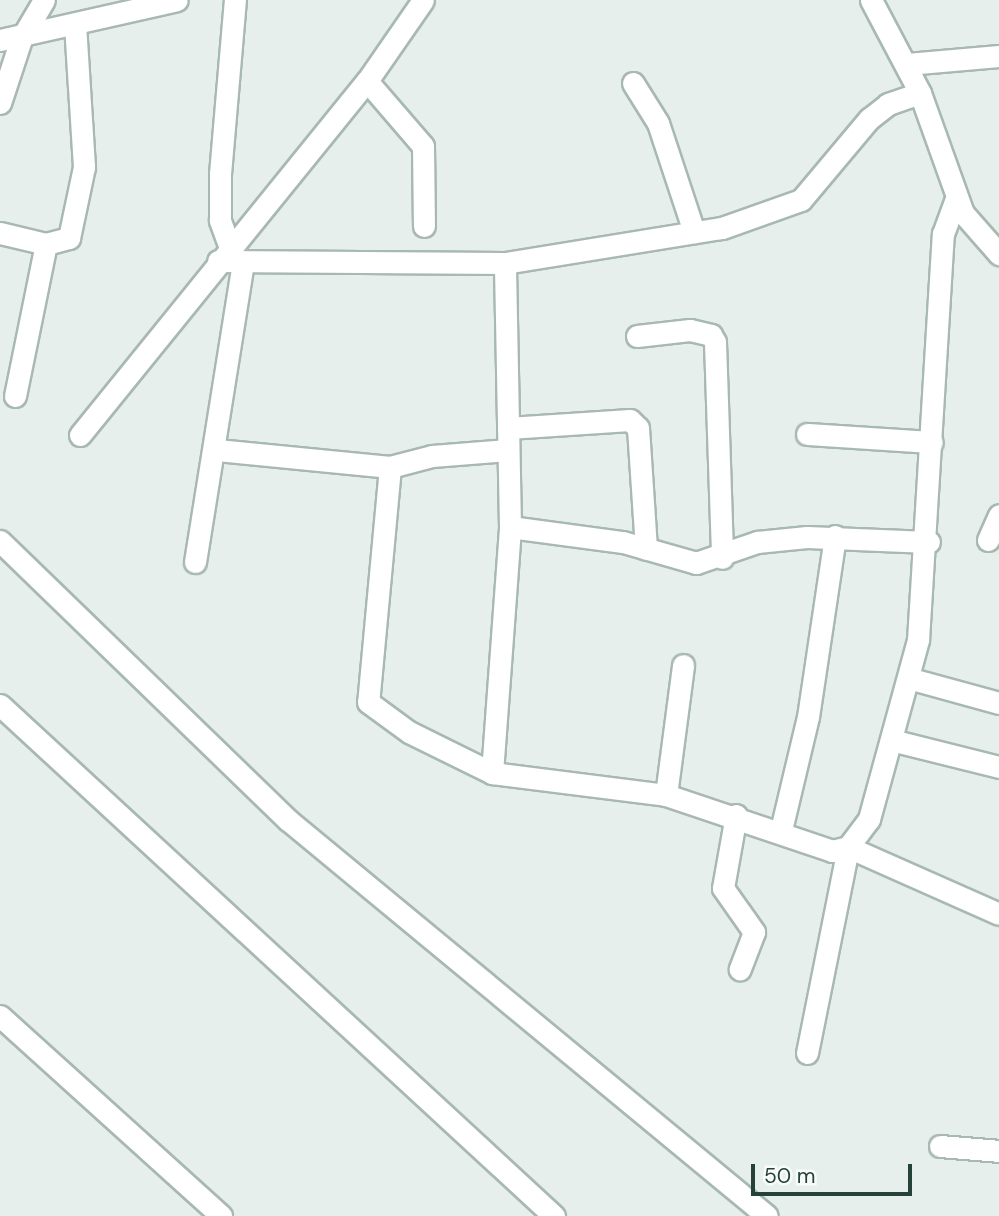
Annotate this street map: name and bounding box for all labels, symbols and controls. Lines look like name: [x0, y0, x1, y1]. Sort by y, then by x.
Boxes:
scale bar: [754, 1150, 915, 1194]
text: 50 m: [764, 1162, 815, 1190]

